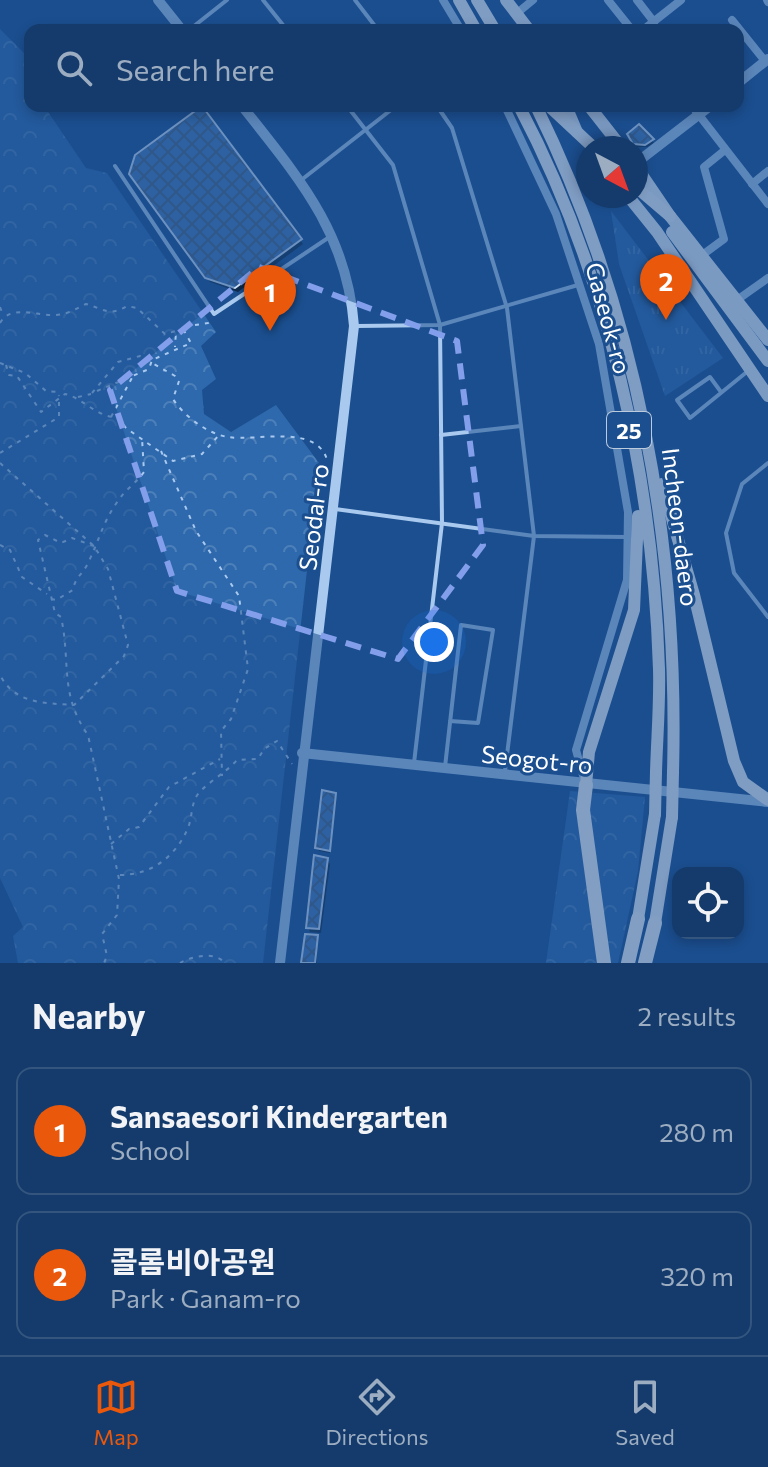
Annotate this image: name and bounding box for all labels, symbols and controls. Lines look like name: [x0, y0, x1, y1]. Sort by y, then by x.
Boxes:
search box: [24, 24, 744, 112]
icon: search: [52, 46, 96, 90]
text: Search here: [116, 50, 275, 87]
north arrow: [576, 136, 648, 208]
pin: 2: [640, 254, 692, 320]
street label: Gaseok-ro: [580, 259, 638, 377]
pin: 1: [244, 265, 296, 331]
road number: 25: [607, 412, 651, 448]
street label: Incheon-daero: [657, 446, 705, 608]
street label: Seodal-ro: [292, 462, 334, 572]
your location: [414, 622, 454, 662]
street label: Seogot-ro: [480, 739, 594, 779]
map controls: [672, 867, 744, 939]
button: locate: [672, 867, 744, 939]
text: Nearby: [32, 994, 146, 1036]
text: 2 results: [638, 1000, 736, 1031]
text: Sansaesori Kindergarten: [110, 1097, 448, 1134]
text: 1: [54, 1116, 66, 1147]
text: 280 m: [659, 1116, 734, 1147]
text: School: [110, 1134, 191, 1165]
text: 콜롬비아공원: [110, 1242, 276, 1279]
text: 2: [53, 1260, 67, 1291]
text: 320 m: [660, 1260, 734, 1291]
text: Park · Ganam-ro: [110, 1282, 301, 1313]
tab: Map: [93, 1375, 139, 1450]
tab: Directions: [325, 1375, 429, 1450]
tab: Saved: [615, 1375, 675, 1450]

